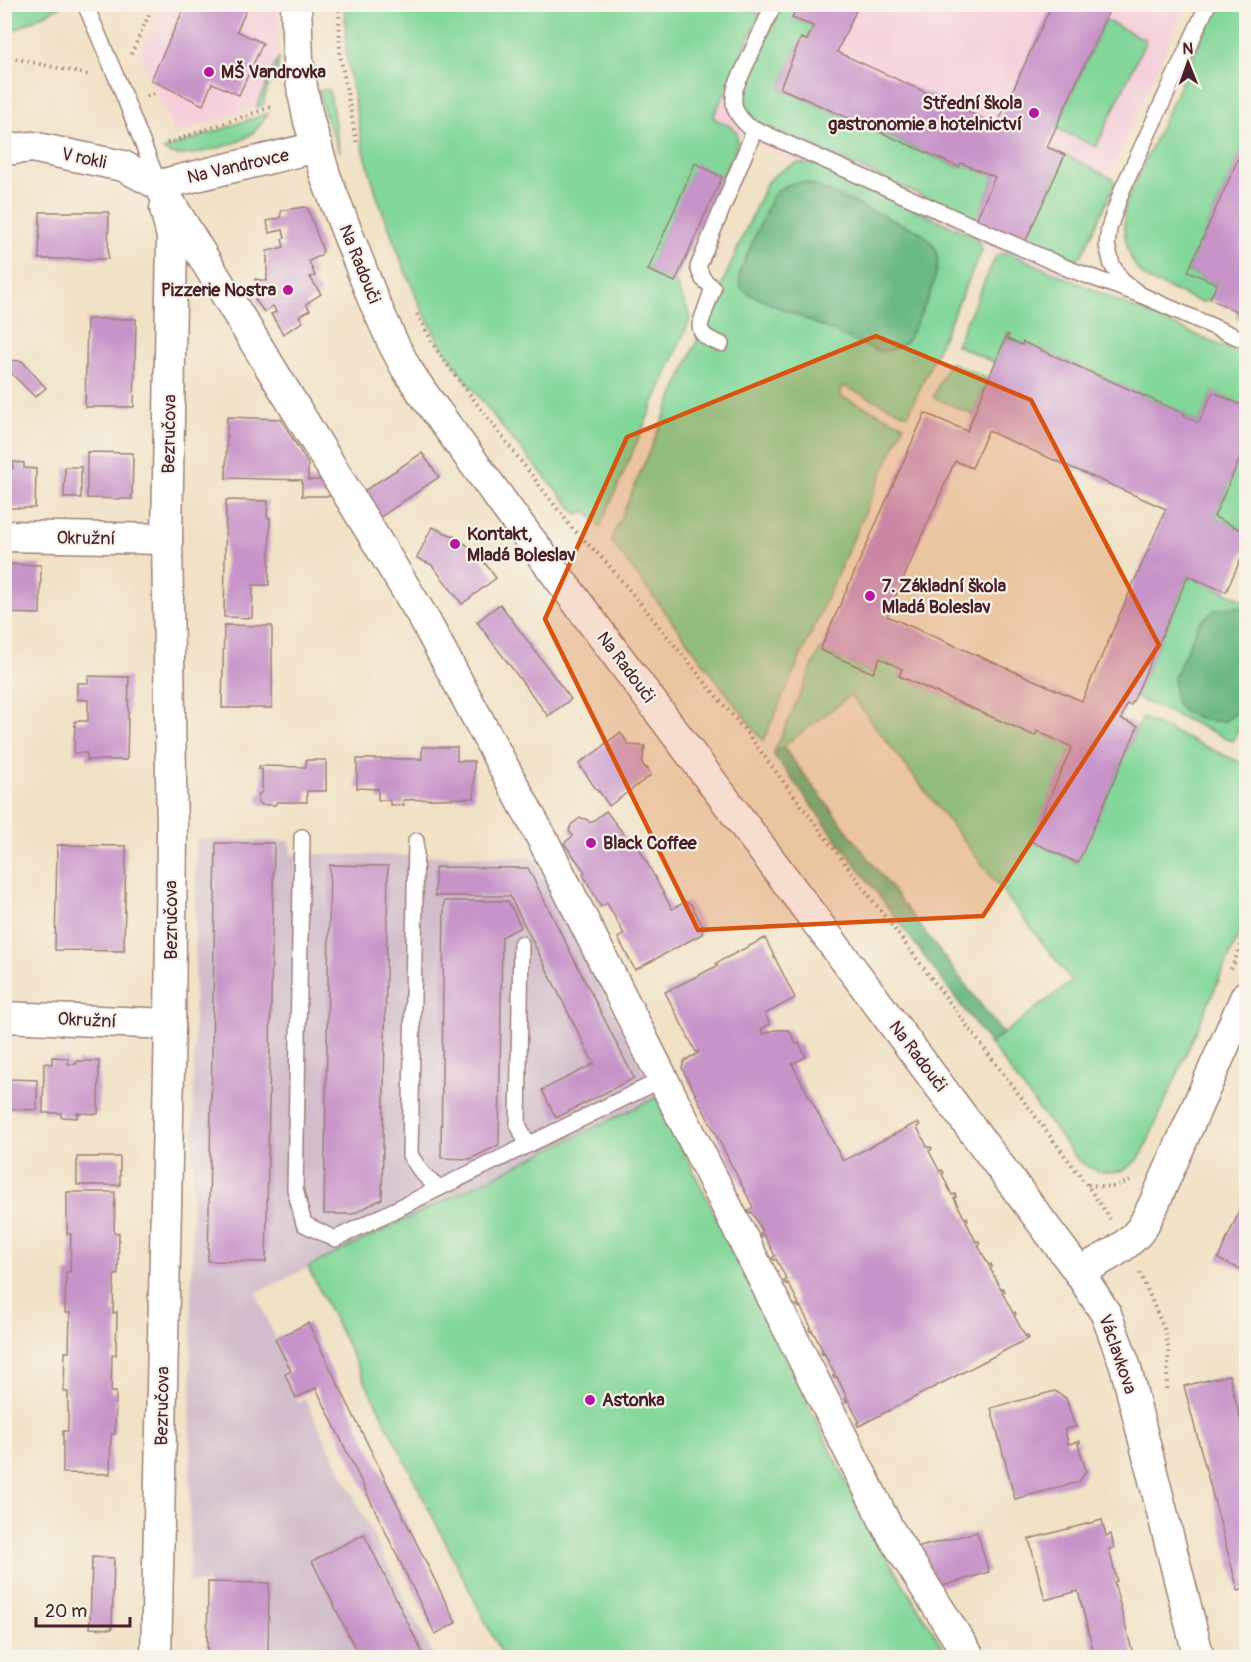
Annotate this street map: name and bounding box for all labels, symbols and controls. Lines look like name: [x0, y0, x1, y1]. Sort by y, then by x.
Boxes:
north arrow: [1158, 33, 1218, 93]
text: N: [1182, 39, 1194, 59]
place label: MŠ Vandrovka: [221, 60, 326, 84]
marker: MŠ Vandrovka: [202, 65, 216, 79]
place label: Střední škola gastronomie a hotelnictví: [828, 92, 1023, 136]
marker: Střední škola gastronomie a hotelnictví: [1027, 106, 1041, 120]
street label: V rokli: [59, 143, 109, 174]
street label: Na Vandrovce: [185, 144, 291, 189]
street label: Na Radouči: [333, 221, 386, 307]
place label: Pizzerie Nostra: [161, 279, 277, 302]
marker: Pizzerie Nostra: [281, 283, 295, 297]
street label: Bezručova: [157, 394, 182, 474]
place label: Kontakt, Mladá Boleslav: [467, 523, 576, 567]
street label: Okružní: [56, 526, 116, 551]
marker: Kontakt, Mladá Boleslav: [448, 537, 462, 551]
place label: 7. Základní škola Mladá Boleslav: [882, 575, 1007, 619]
marker: 7. Základní škola Mladá Boleslav: [863, 589, 877, 603]
street label: Na Radouči: [591, 627, 660, 707]
place label: Black Coffee: [603, 832, 698, 855]
marker: Black Coffee: [584, 836, 598, 850]
street label: Bezručova: [160, 880, 183, 960]
street label: Okružní: [57, 1007, 117, 1034]
street label: Na Radouči: [883, 1016, 952, 1096]
street label: Václavkova: [1093, 1311, 1142, 1397]
street label: Bezručova: [150, 1366, 175, 1446]
place label: Astonka: [602, 1389, 665, 1412]
marker: Astonka: [583, 1393, 597, 1407]
scale bar: [36, 1590, 130, 1628]
text: 20 m: [45, 1600, 87, 1623]

